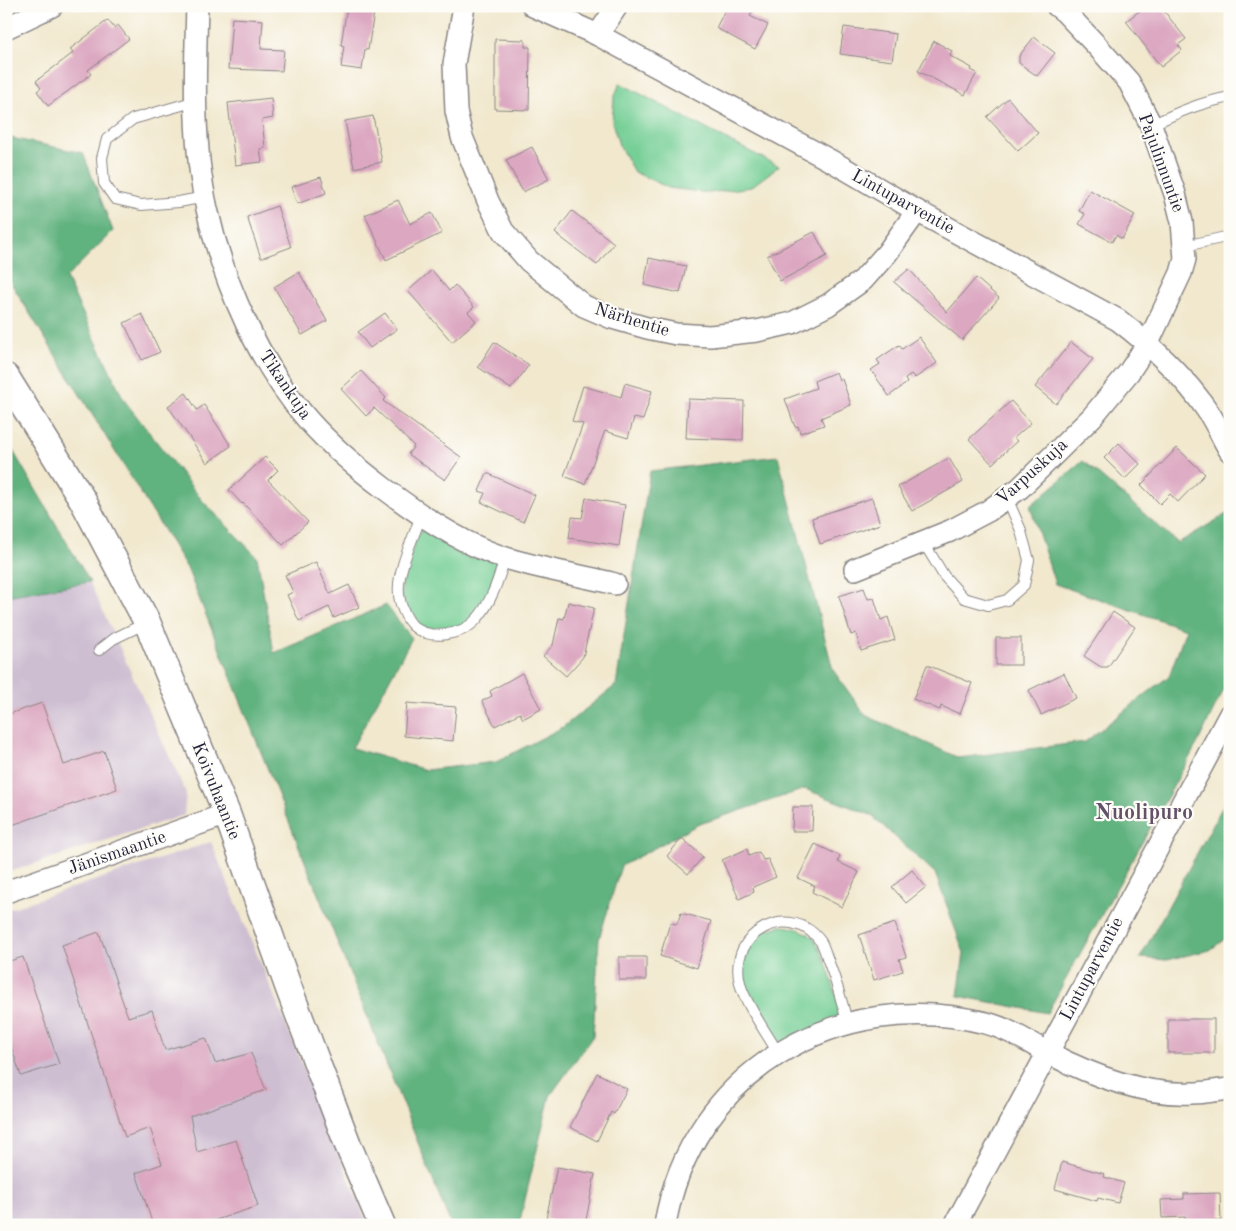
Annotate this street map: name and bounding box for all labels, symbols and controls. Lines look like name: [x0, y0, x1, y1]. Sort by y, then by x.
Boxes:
street label: Pajulinnuntie: [1135, 111, 1187, 215]
street label: Lintuparventie: [849, 166, 957, 238]
street label: Närhentie: [592, 300, 672, 340]
street label: Tikankuja: [255, 347, 315, 423]
street label: Varpuskuja: [993, 435, 1071, 509]
street label: Koivuhaantie: [188, 740, 244, 842]
district label: Nuolipuro: [1095, 802, 1193, 824]
street label: Jänismaantie: [66, 828, 168, 878]
street label: Lintuparventie: [1057, 914, 1127, 1024]

